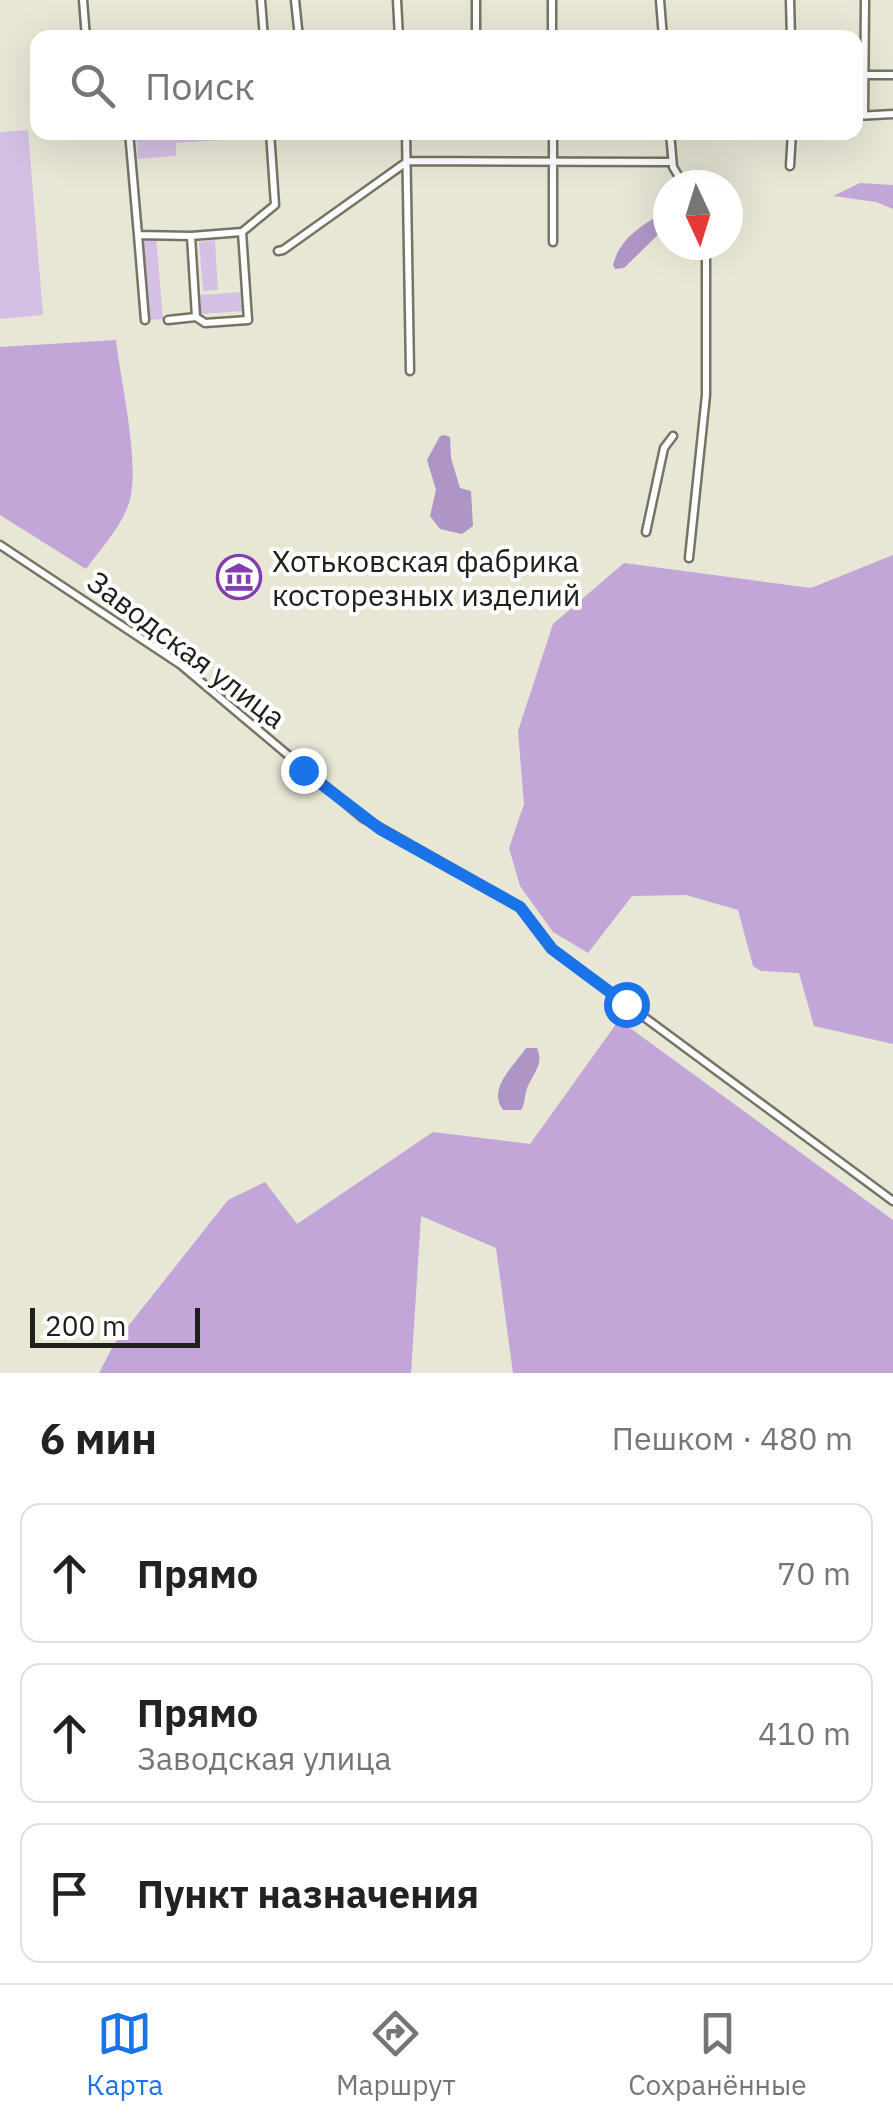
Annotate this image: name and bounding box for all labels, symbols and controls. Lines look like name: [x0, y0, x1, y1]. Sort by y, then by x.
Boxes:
search box: [30, 30, 863, 140]
icon: search: [65, 58, 120, 113]
text: Поиск: [145, 61, 255, 110]
north arrow: [653, 170, 743, 260]
place label: Хотьковская фабрика косторезных изделий: [272, 541, 580, 614]
museum icon: Хотьковская фабрика косторезных изделий: [216, 554, 262, 600]
street label: Заводская улица: [80, 562, 294, 736]
route end: [281, 748, 327, 794]
route start: [604, 982, 650, 1028]
scale bar: [30, 1303, 200, 1348]
text: 200 m: [45, 1307, 126, 1344]
text: 6 мин: [40, 1411, 157, 1466]
text: Пешком · 480 m: [612, 1417, 853, 1459]
icon: ahead: [42, 1546, 97, 1601]
text: Прямо: [137, 1549, 258, 1598]
text: 70 m: [777, 1552, 851, 1594]
text: Прямо: [137, 1688, 258, 1737]
icon: ahead: [42, 1706, 97, 1761]
text: 410 m: [758, 1712, 851, 1754]
text: Заводская улица: [137, 1737, 392, 1779]
icon: arrive: [42, 1866, 97, 1921]
text: Пункт назначения: [137, 1869, 479, 1918]
tab: Карта: [86, 2006, 163, 2103]
tab: Маршрут: [336, 2006, 456, 2103]
tab: Сохранённые: [628, 2006, 807, 2103]

